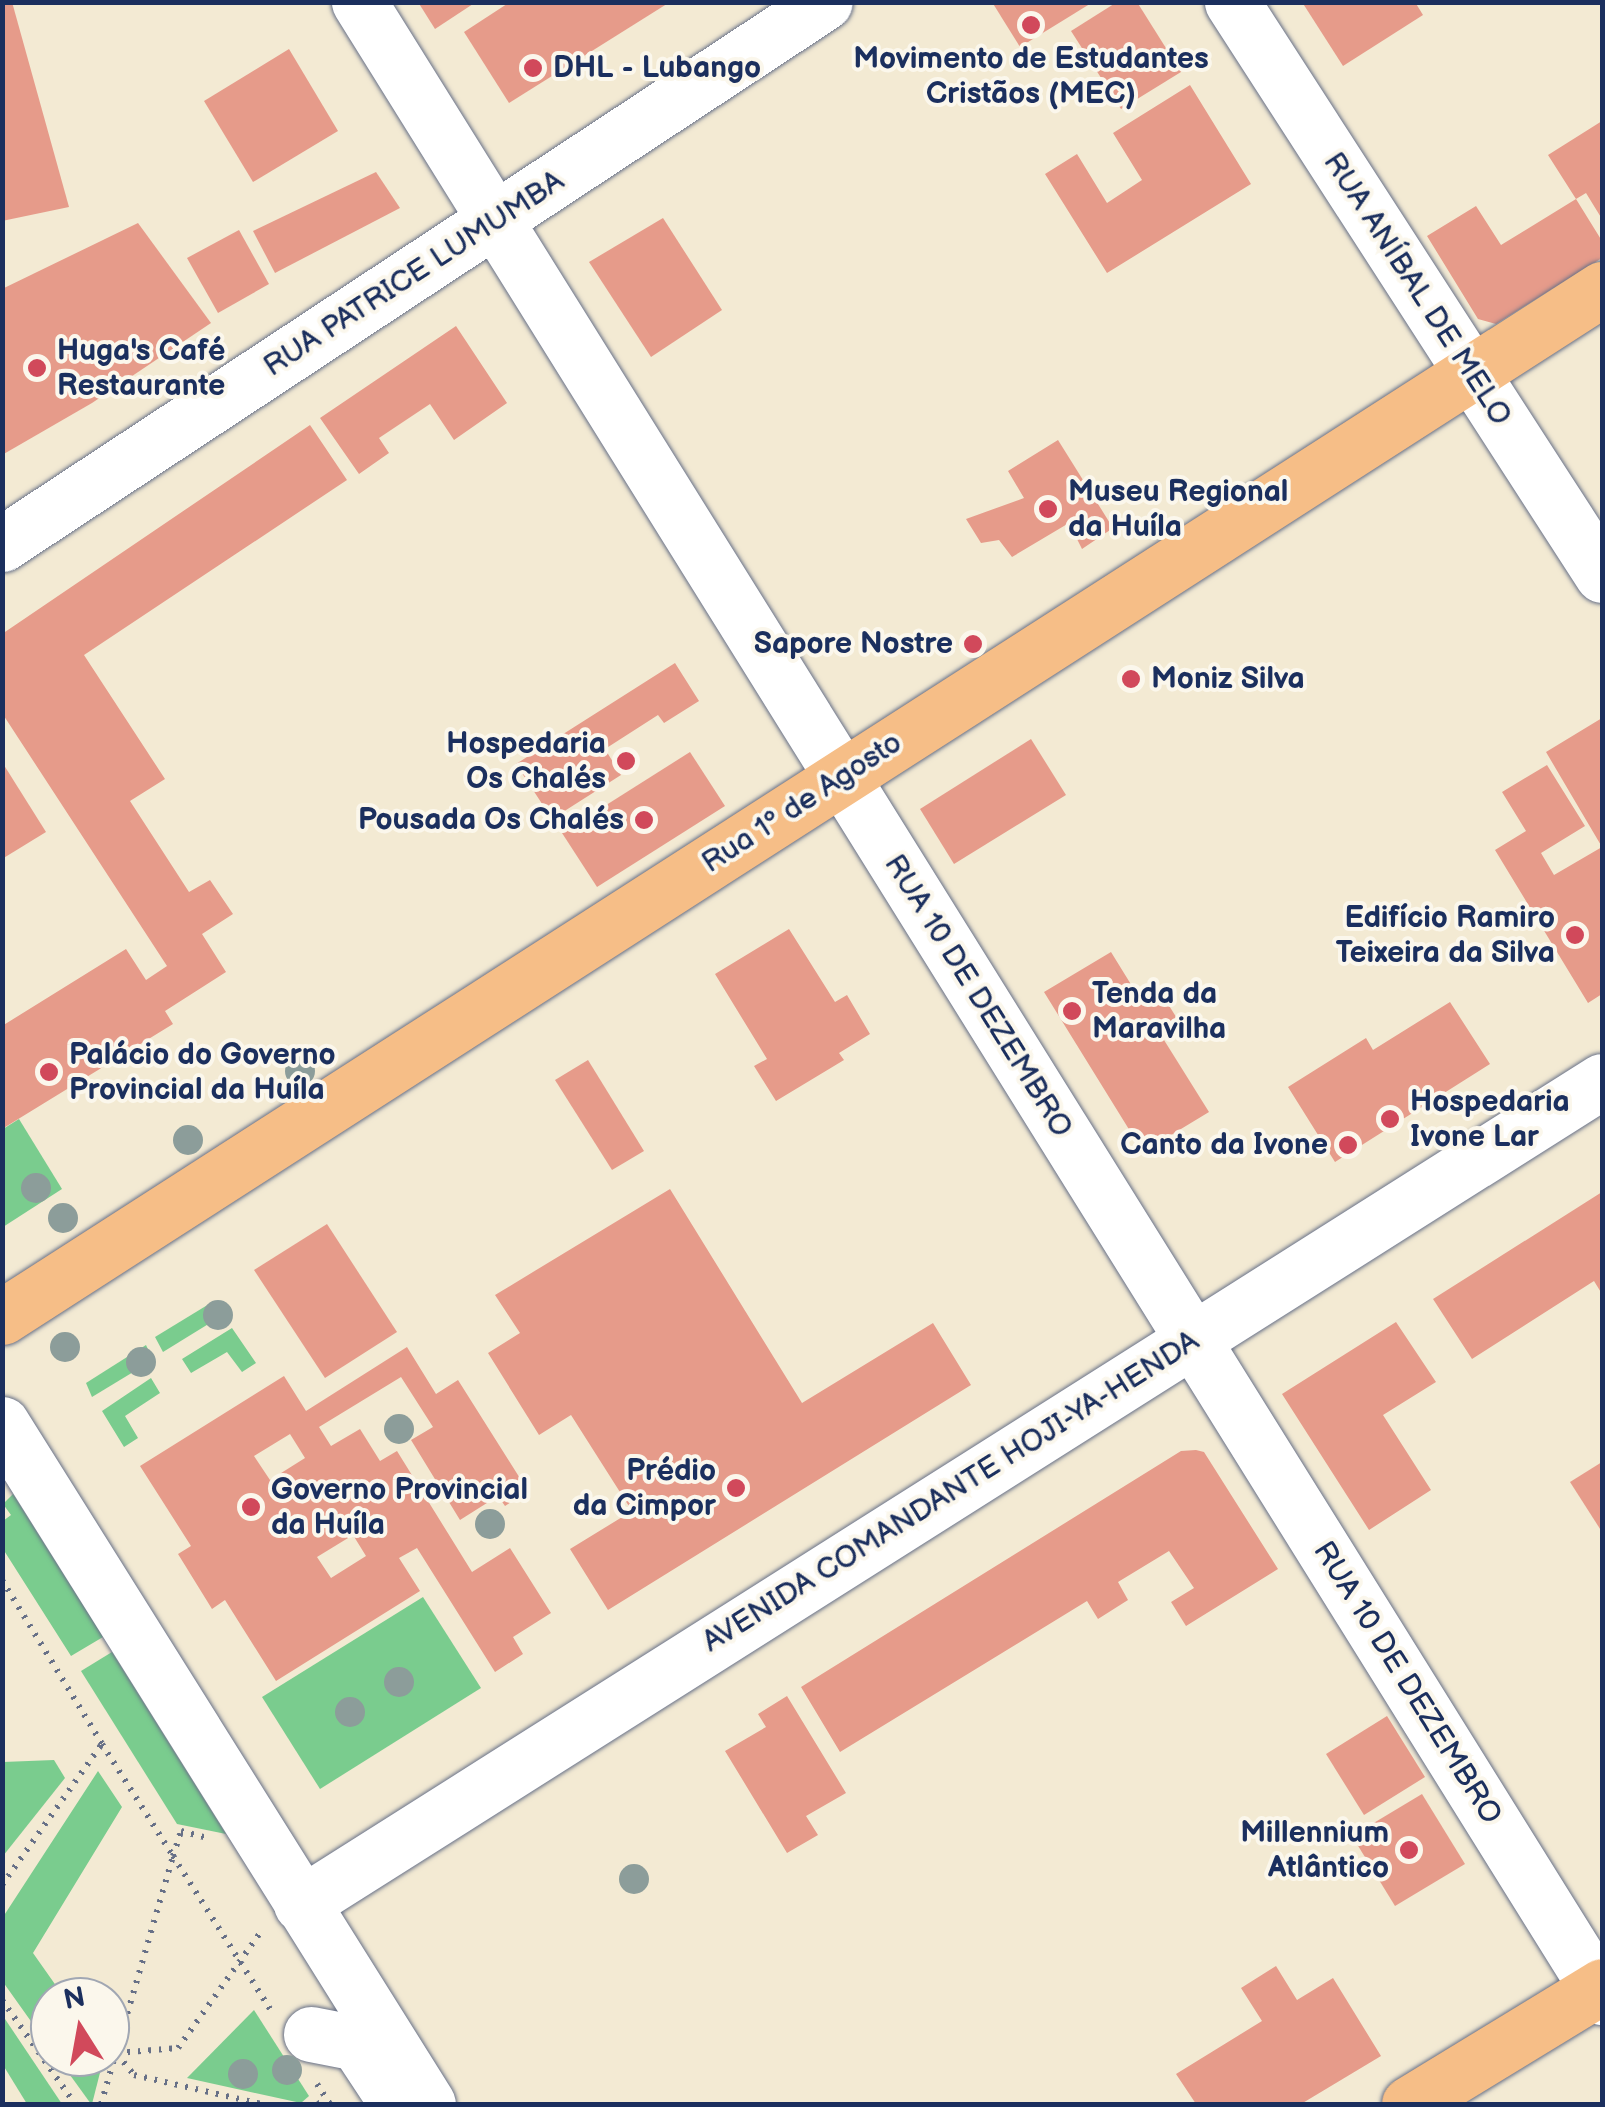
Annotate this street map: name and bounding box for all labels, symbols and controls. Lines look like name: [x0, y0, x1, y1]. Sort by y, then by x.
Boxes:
marker: Movimento de Estudantes Cristãos (MEC): [1020, 14, 1042, 36]
place label: Movimento de Estudantes Cristãos (MEC): [853, 41, 1209, 112]
place label: DHL - Lubango: [553, 50, 761, 86]
marker: DHL - Lubango: [522, 57, 544, 79]
street label: RUA ANÍBAL DE MELO: [1315, 146, 1519, 432]
street label: RUA PATRICE LUMUMBA: [257, 163, 571, 385]
place label: Huga's Café Restaurante: [57, 333, 225, 404]
marker: Huga's Café Restaurante: [26, 357, 48, 379]
place label: Museu Regional da Huíla: [1068, 474, 1288, 544]
marker: Museu Regional da Huíla: [1037, 498, 1059, 520]
place label: Sapore Nostre: [754, 626, 953, 662]
marker: Sapore Nostre: [962, 633, 984, 655]
place label: Moniz Silva: [1151, 661, 1305, 697]
marker: Moniz Silva: [1120, 668, 1142, 690]
street label: Rua 1º de Agosto: [695, 725, 909, 881]
place label: Hospedaria Os Chalés: [446, 726, 606, 796]
marker: Hospedaria Os Chalés: [615, 750, 637, 772]
place label: Pousada Os Chalés: [358, 802, 624, 838]
marker: Pousada Os Chalés: [633, 809, 655, 831]
street label: RUA 10 DE DEZEMBRO: [876, 848, 1080, 1144]
place label: Edifício Ramiro Teixeira da Silva: [1336, 900, 1555, 970]
marker: Edifício Ramiro Teixeira da Silva: [1564, 924, 1586, 946]
place label: Tenda da Maravilha: [1092, 976, 1226, 1046]
marker: Tenda da Maravilha: [1061, 1000, 1083, 1022]
place label: Palácio do Governo Provincial da Huíla: [69, 1037, 335, 1108]
marker: Palácio do Governo Provincial da Huíla: [38, 1061, 60, 1083]
place label: Hospedaria Ivone Lar: [1410, 1084, 1570, 1154]
marker: Hospedaria Ivone Lar: [1379, 1108, 1401, 1130]
place label: Canto da Ivone: [1120, 1127, 1328, 1163]
marker: Canto da Ivone: [1337, 1134, 1359, 1156]
street label: AVENIDA COMANDANTE HOJI-YA-HENDA: [696, 1323, 1206, 1661]
place label: Prédio da Cimpor: [573, 1453, 716, 1524]
place label: Governo Provincial da Huíla: [271, 1472, 528, 1542]
marker: Prédio da Cimpor: [725, 1477, 747, 1499]
marker: Governo Provincial da Huíla: [240, 1496, 262, 1518]
street label: RUA 10 DE DEZEMBRO: [1305, 1535, 1509, 1831]
place label: Millennium Atlântico: [1240, 1815, 1389, 1886]
marker: Millennium Atlântico: [1398, 1839, 1420, 1861]
north arrow: [30, 1977, 130, 2077]
text: N: [61, 1981, 88, 2017]

